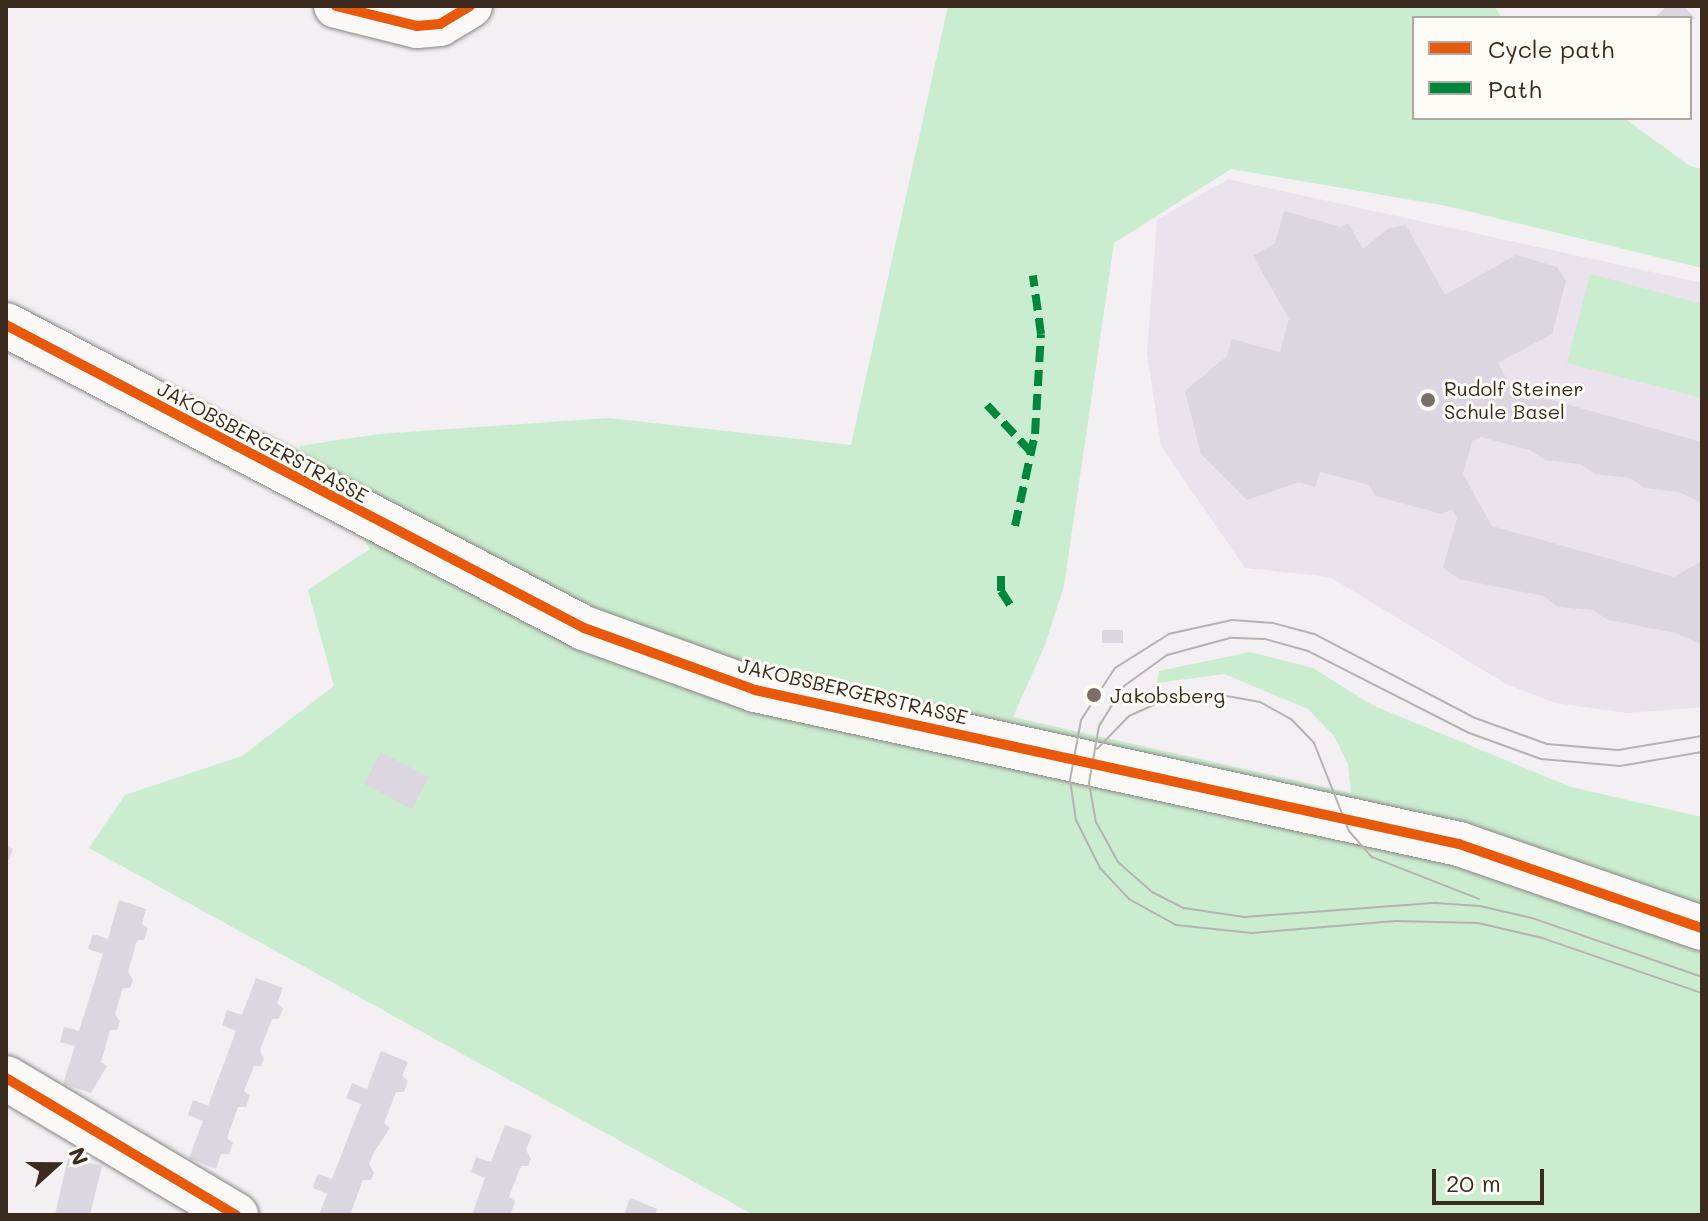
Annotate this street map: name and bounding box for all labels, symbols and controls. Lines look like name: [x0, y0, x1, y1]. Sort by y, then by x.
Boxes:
legend: [1412, 16, 1692, 120]
text: Cycle path: [1488, 33, 1614, 64]
text: Path: [1488, 73, 1542, 104]
street label: JAKOBSBERGERSTRASSE: [153, 376, 373, 508]
place label: Rudolf Steiner Schule Basel: [1444, 376, 1584, 423]
marker: Rudolf Steiner Schule Basel: [1419, 391, 1437, 409]
street label: JAKOBSBERGERSTRASSE: [736, 653, 970, 729]
place label: Jakobsberg: [1110, 683, 1225, 707]
marker: Jakobsberg: [1085, 686, 1103, 704]
north arrow: [16, 1125, 96, 1205]
text: N: [62, 1143, 95, 1169]
scale bar: [1436, 1153, 1548, 1203]
text: 20 m: [1446, 1167, 1501, 1198]

